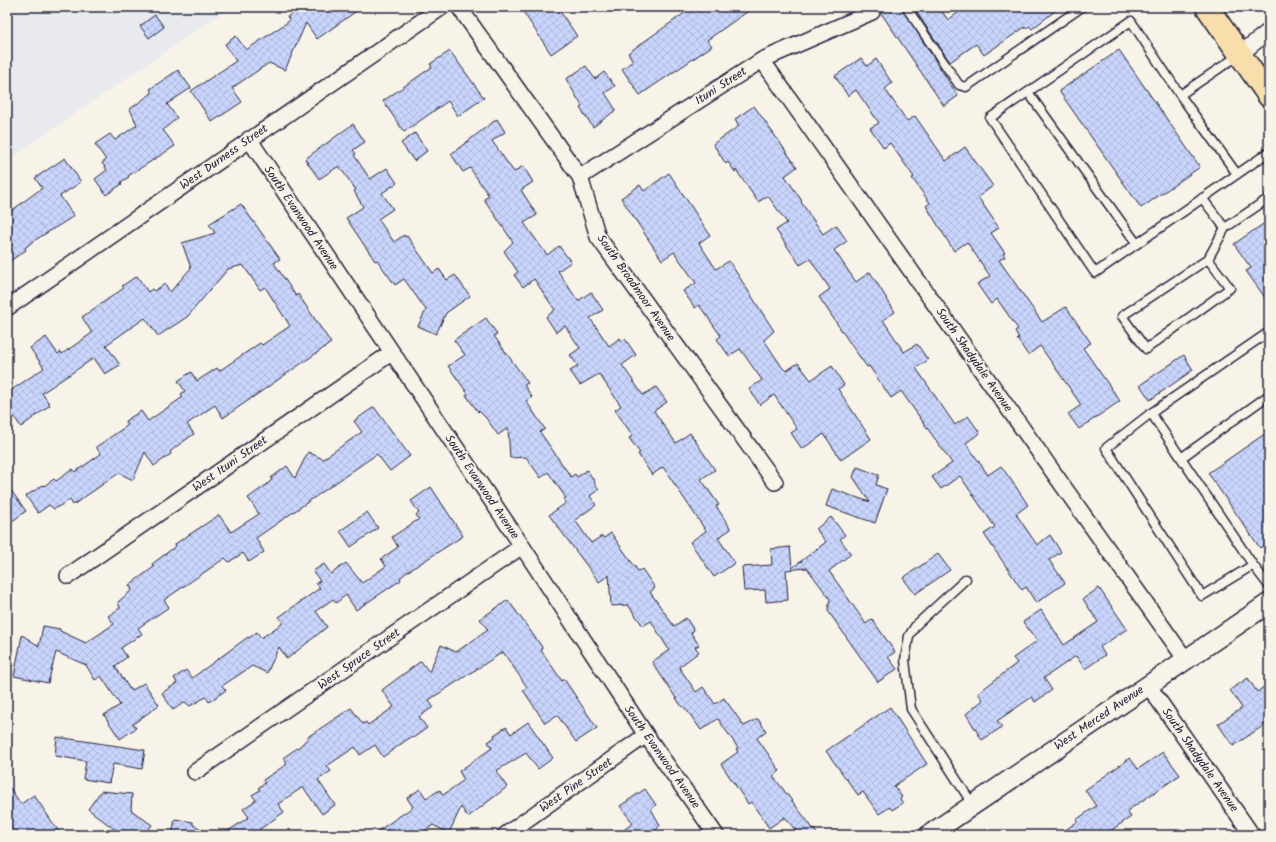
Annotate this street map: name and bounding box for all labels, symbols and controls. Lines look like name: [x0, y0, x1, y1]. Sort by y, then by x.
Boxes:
street label: Ituni Street: [691, 62, 751, 110]
street label: West Durness Street: [176, 119, 272, 195]
street label: South Evanwood Avenue: [259, 162, 344, 275]
street label: South Broadmoor Avenue: [592, 231, 680, 346]
street label: South Shadydale Avenue: [931, 304, 1018, 417]
street label: West Ituni Street: [189, 431, 272, 497]
street label: South Evanwood Avenue: [440, 431, 525, 544]
street label: West Spruce Street: [314, 623, 405, 695]
street label: West Merced Avenue: [1050, 680, 1148, 755]
street label: South Evanwood Avenue: [619, 701, 705, 813]
street label: South Shadydale Avenue: [1157, 704, 1244, 817]
street label: West Pine Street: [535, 752, 617, 817]

